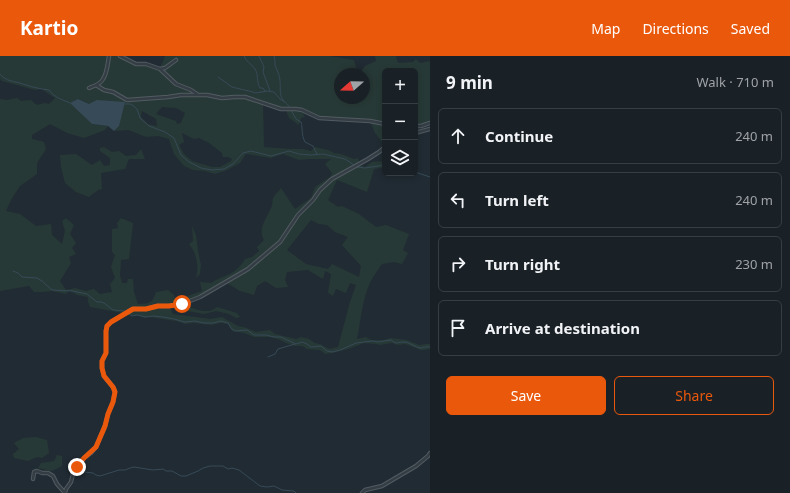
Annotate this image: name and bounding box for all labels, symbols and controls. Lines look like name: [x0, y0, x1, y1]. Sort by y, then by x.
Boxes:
text: Kartio: [20, 15, 78, 41]
text: Map: [591, 19, 620, 38]
text: Directions: [642, 19, 709, 38]
text: Saved: [731, 19, 770, 38]
north arrow: [334, 68, 370, 104]
map controls: [382, 68, 418, 176]
button: +: [382, 68, 418, 104]
text: 9 min: [446, 71, 493, 94]
text: Walk · 710 m: [696, 73, 774, 91]
button: −: [382, 104, 418, 140]
icon: ahead: [447, 125, 469, 147]
text: Continue: [485, 126, 553, 146]
text: 240 m: [735, 127, 773, 145]
button: layers: [382, 140, 418, 176]
icon: left: [447, 189, 469, 211]
text: Turn left: [485, 190, 549, 210]
text: 240 m: [735, 191, 773, 209]
icon: right: [447, 253, 469, 275]
text: Turn right: [485, 254, 560, 274]
text: 230 m: [735, 255, 773, 273]
route start: [173, 295, 191, 313]
icon: arrive: [447, 317, 469, 339]
text: Arrive at destination: [485, 318, 640, 338]
button: Save: [446, 376, 606, 415]
button: Share: [614, 376, 774, 415]
route end: [68, 458, 86, 476]

